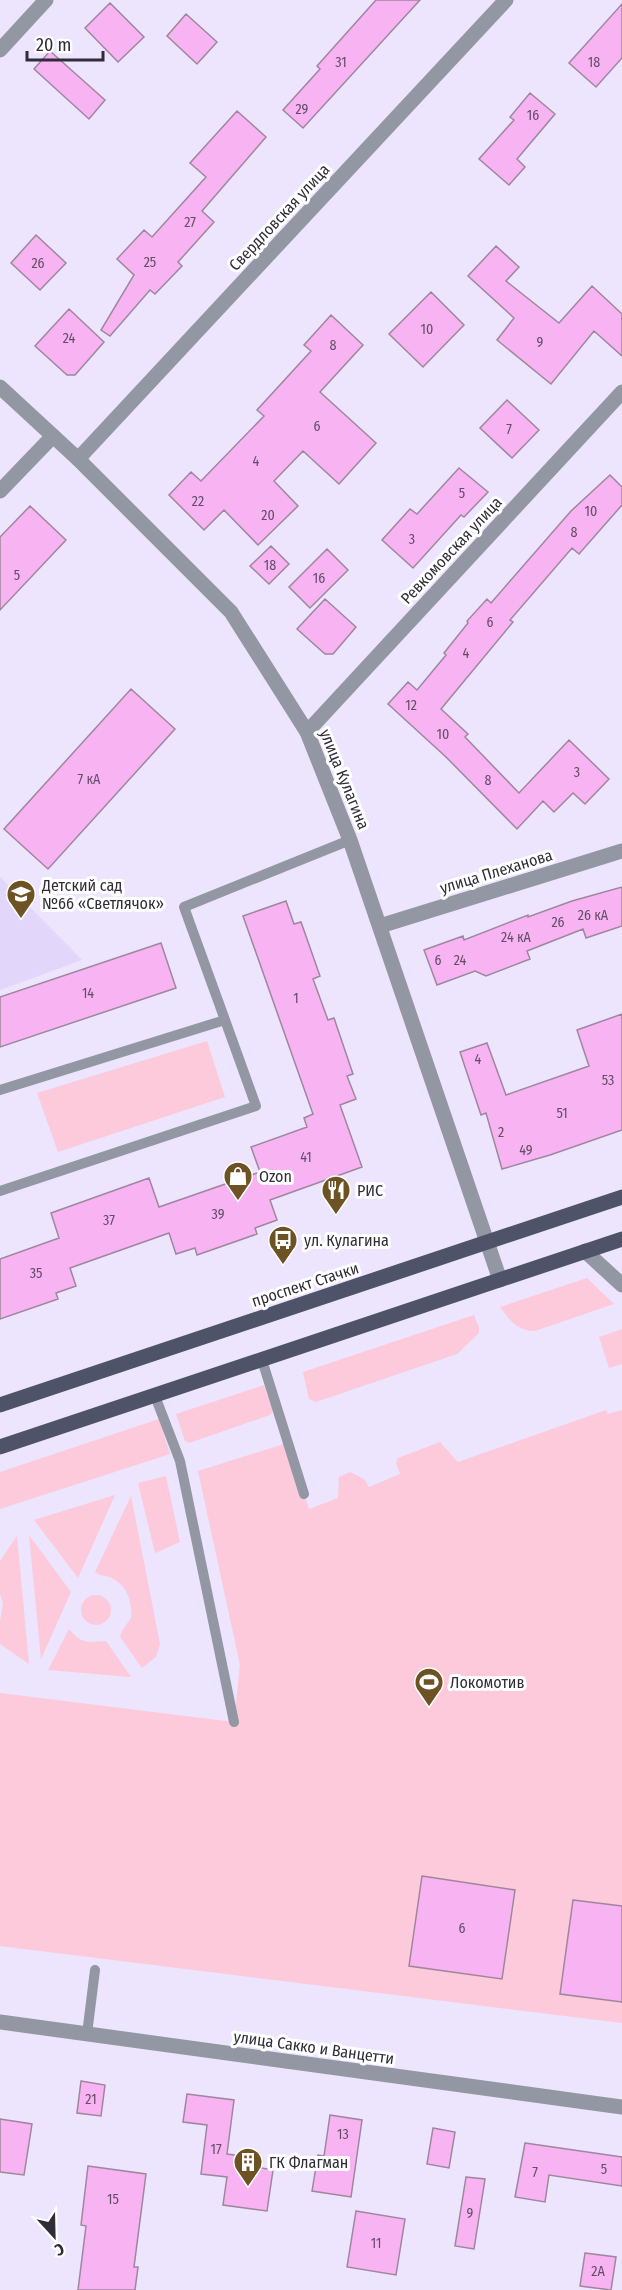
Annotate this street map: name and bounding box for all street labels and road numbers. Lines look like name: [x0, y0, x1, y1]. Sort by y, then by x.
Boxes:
street label: Свердловская улица: [225, 160, 334, 275]
street label: Ревкомовская улица: [397, 493, 506, 608]
street label: улица Кулагина: [316, 726, 373, 832]
street label: улица Плеханова: [438, 845, 555, 898]
street label: проспект Стачки: [249, 1258, 361, 1311]
street label: улица Сакко и Ванцетти: [233, 2027, 395, 2068]

